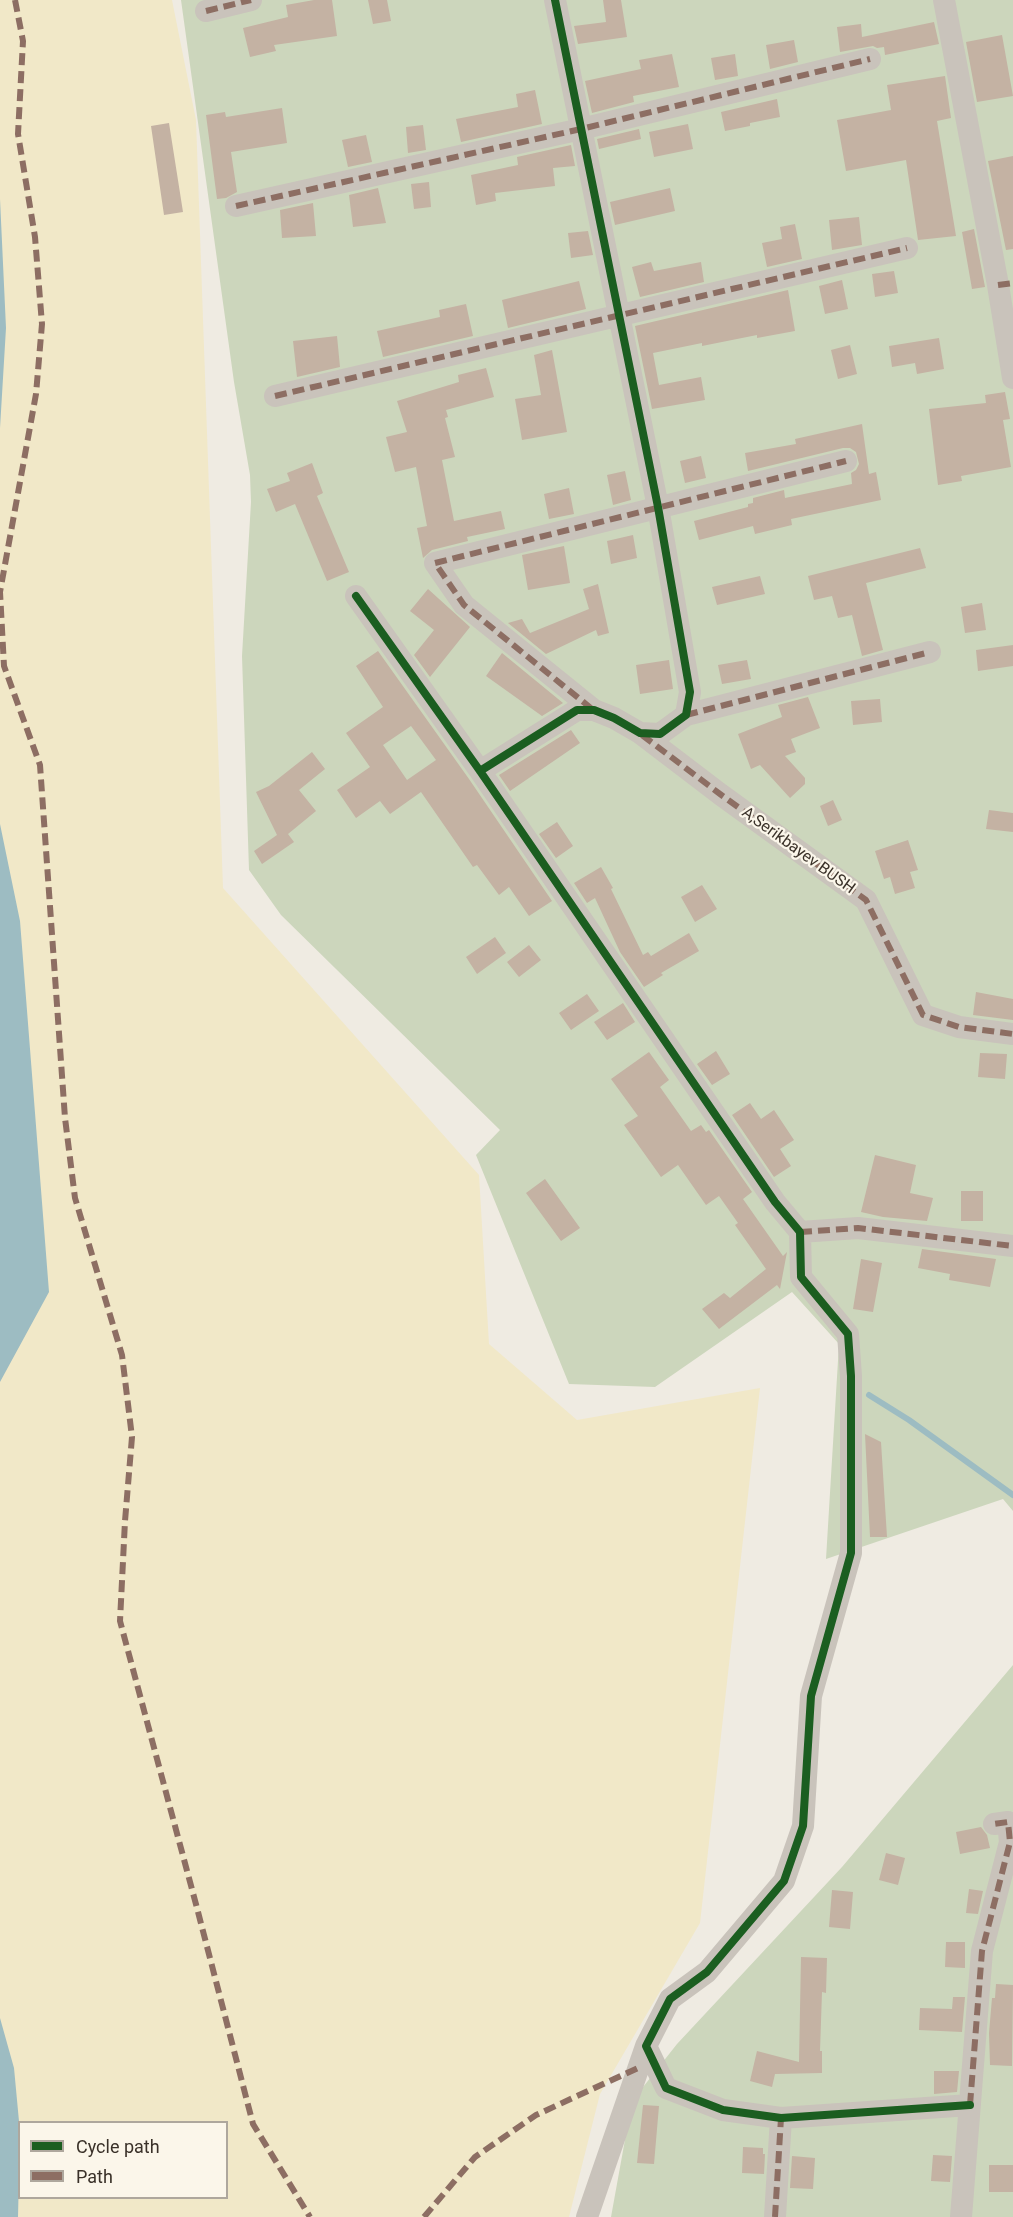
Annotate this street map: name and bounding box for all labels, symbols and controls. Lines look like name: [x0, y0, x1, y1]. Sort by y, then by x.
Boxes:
street label: A,Serikbayev BUSH: [738, 803, 858, 899]
legend: [18, 2121, 228, 2199]
text: Cycle path: [76, 2136, 160, 2157]
text: Path: [76, 2166, 113, 2187]

